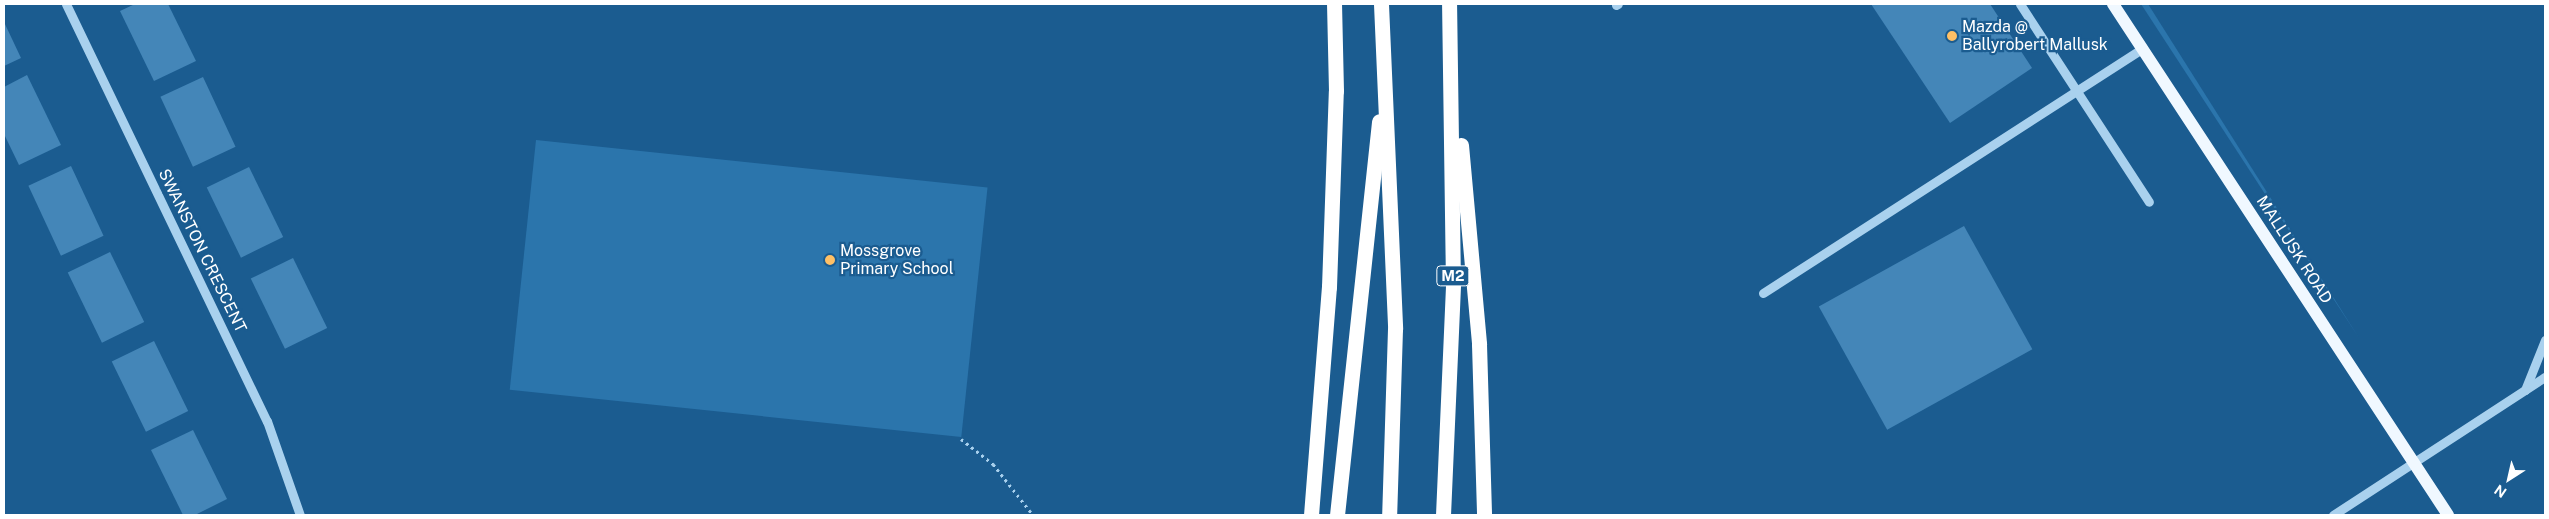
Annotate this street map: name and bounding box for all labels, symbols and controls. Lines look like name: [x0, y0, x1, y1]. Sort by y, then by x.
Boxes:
place label: Mazda @ Ballyrobert Mallusk: [1962, 17, 2108, 55]
marker: Mazda @ Ballyrobert Mallusk: [1946, 30, 1958, 42]
street label: SWANSTON CRESCENT: [154, 166, 250, 336]
street label: MALLUSK ROAD: [2252, 193, 2336, 307]
place label: Mossgrove Primary School: [840, 241, 954, 279]
marker: Mossgrove Primary School: [824, 254, 836, 266]
road number: M2: [1436, 264, 1470, 288]
north arrow: [2484, 454, 2534, 504]
text: N: [2491, 482, 2509, 501]

